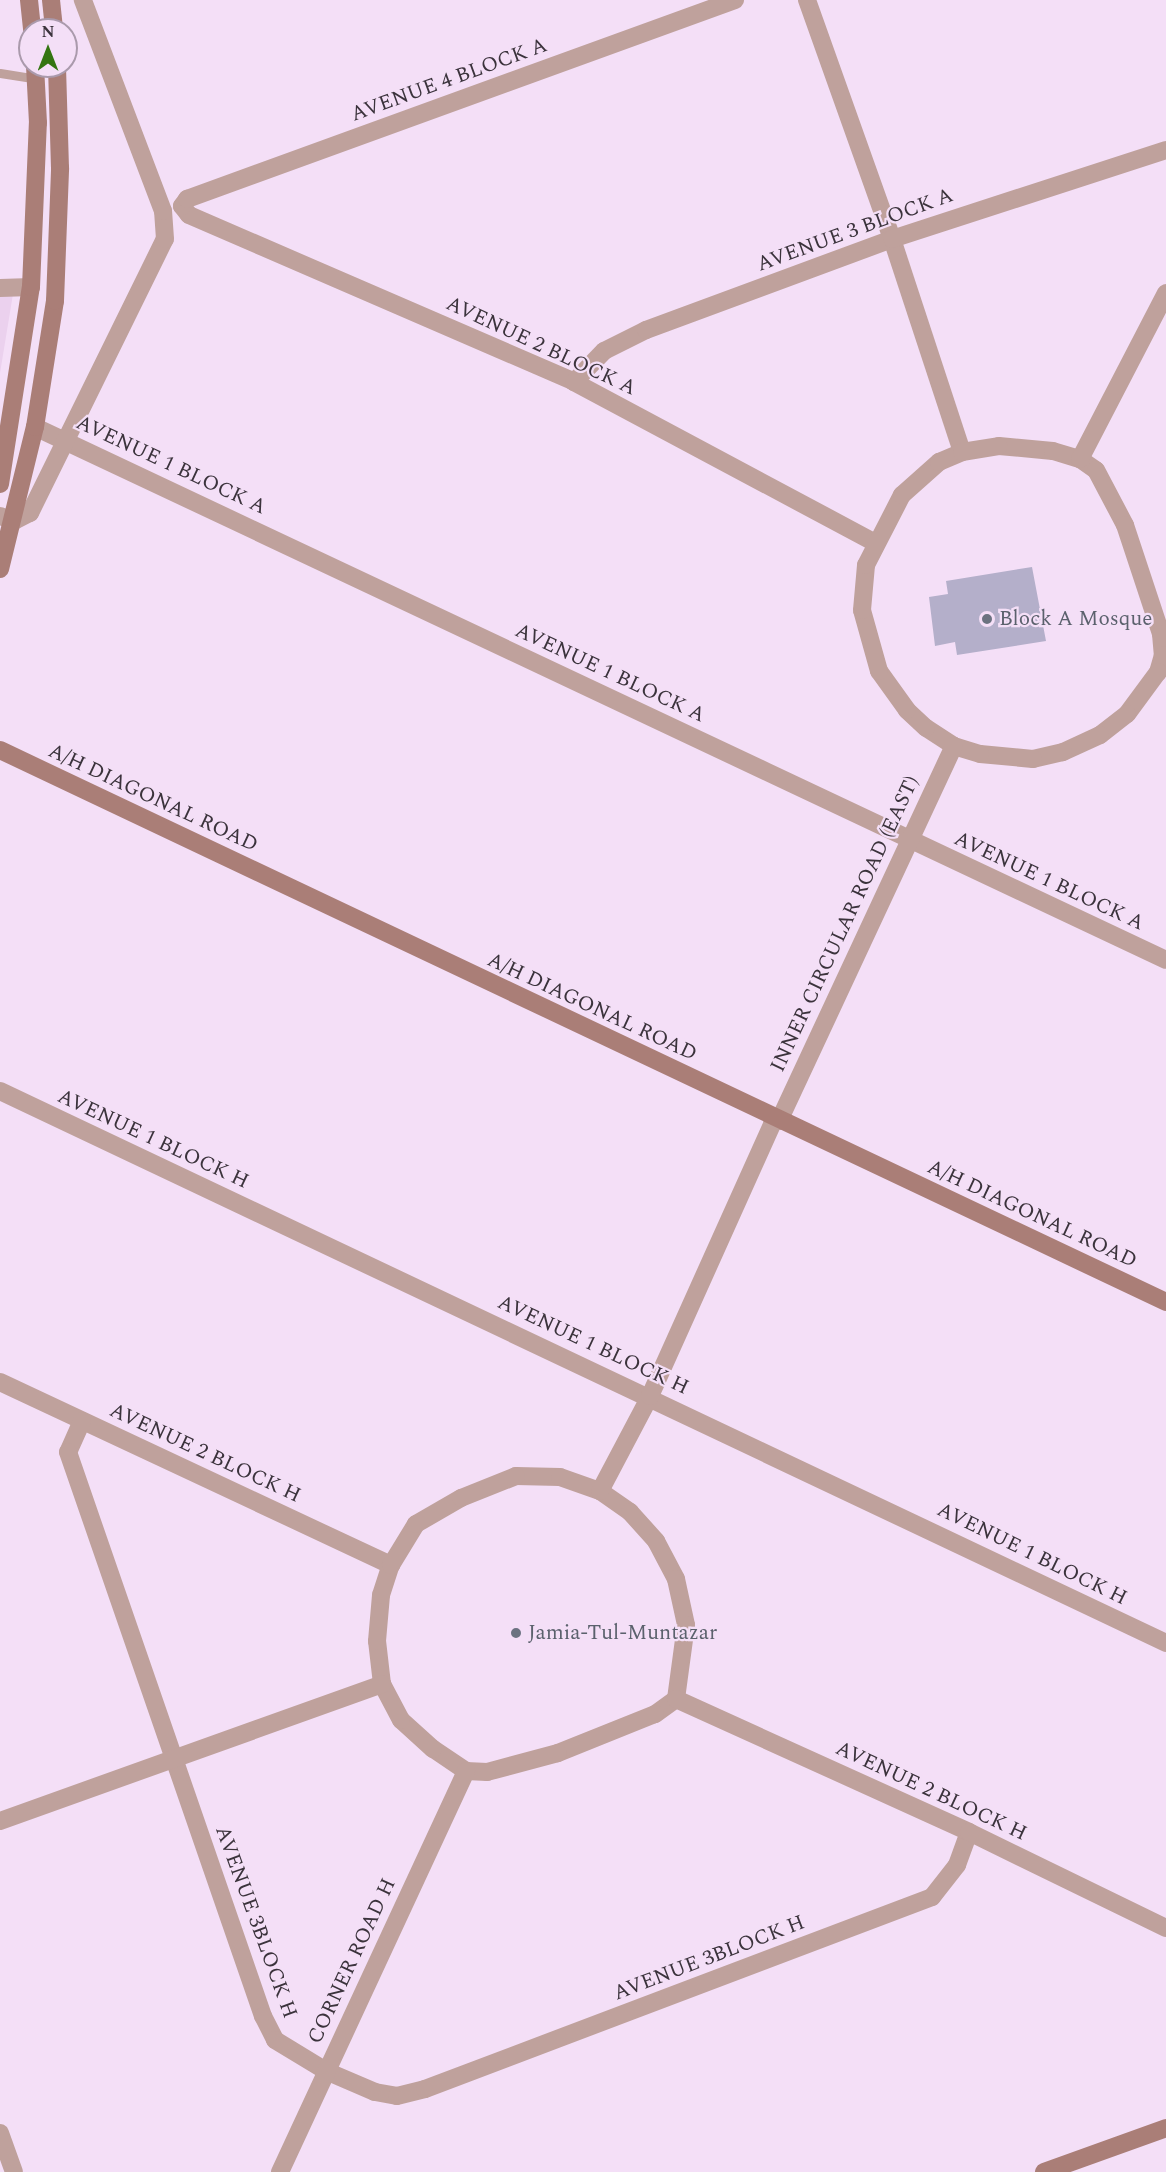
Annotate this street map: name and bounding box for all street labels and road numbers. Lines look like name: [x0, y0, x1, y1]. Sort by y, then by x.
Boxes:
street label: AVENUE 4 BLOCK A: [347, 33, 551, 127]
street label: AVENUE 3 BLOCK A: [753, 183, 957, 277]
street label: AVENUE 2 BLOCK A: [442, 291, 640, 401]
street label: AVENUE 1 BLOCK A: [72, 410, 270, 520]
street label: AVENUE 1 BLOCK A: [511, 618, 709, 728]
street label: A/H DIAGONAL ROAD: [44, 738, 262, 858]
street label: INNER CIRCULAR ROAD (EAST): [765, 772, 925, 1076]
street label: AVENUE 1 BLOCK A: [950, 826, 1148, 936]
street label: A/H DIAGONAL ROAD: [483, 947, 701, 1067]
street label: AVENUE 1 BLOCK H: [53, 1084, 253, 1194]
street label: A/H DIAGONAL ROAD: [923, 1154, 1141, 1274]
street label: AVENUE 1 BLOCK H: [493, 1290, 693, 1400]
street label: AVENUE 2 BLOCK H: [105, 1398, 305, 1508]
street label: AVENUE 1 BLOCK H: [933, 1497, 1131, 1611]
street label: AVENUE 2 BLOCK H: [831, 1736, 1031, 1846]
street label: AVENUE 3BLOCK H: [209, 1822, 303, 2022]
street label: CORNER ROAD H: [303, 1874, 401, 2048]
street label: AVENUE 3BLOCK H: [610, 1910, 808, 2006]

